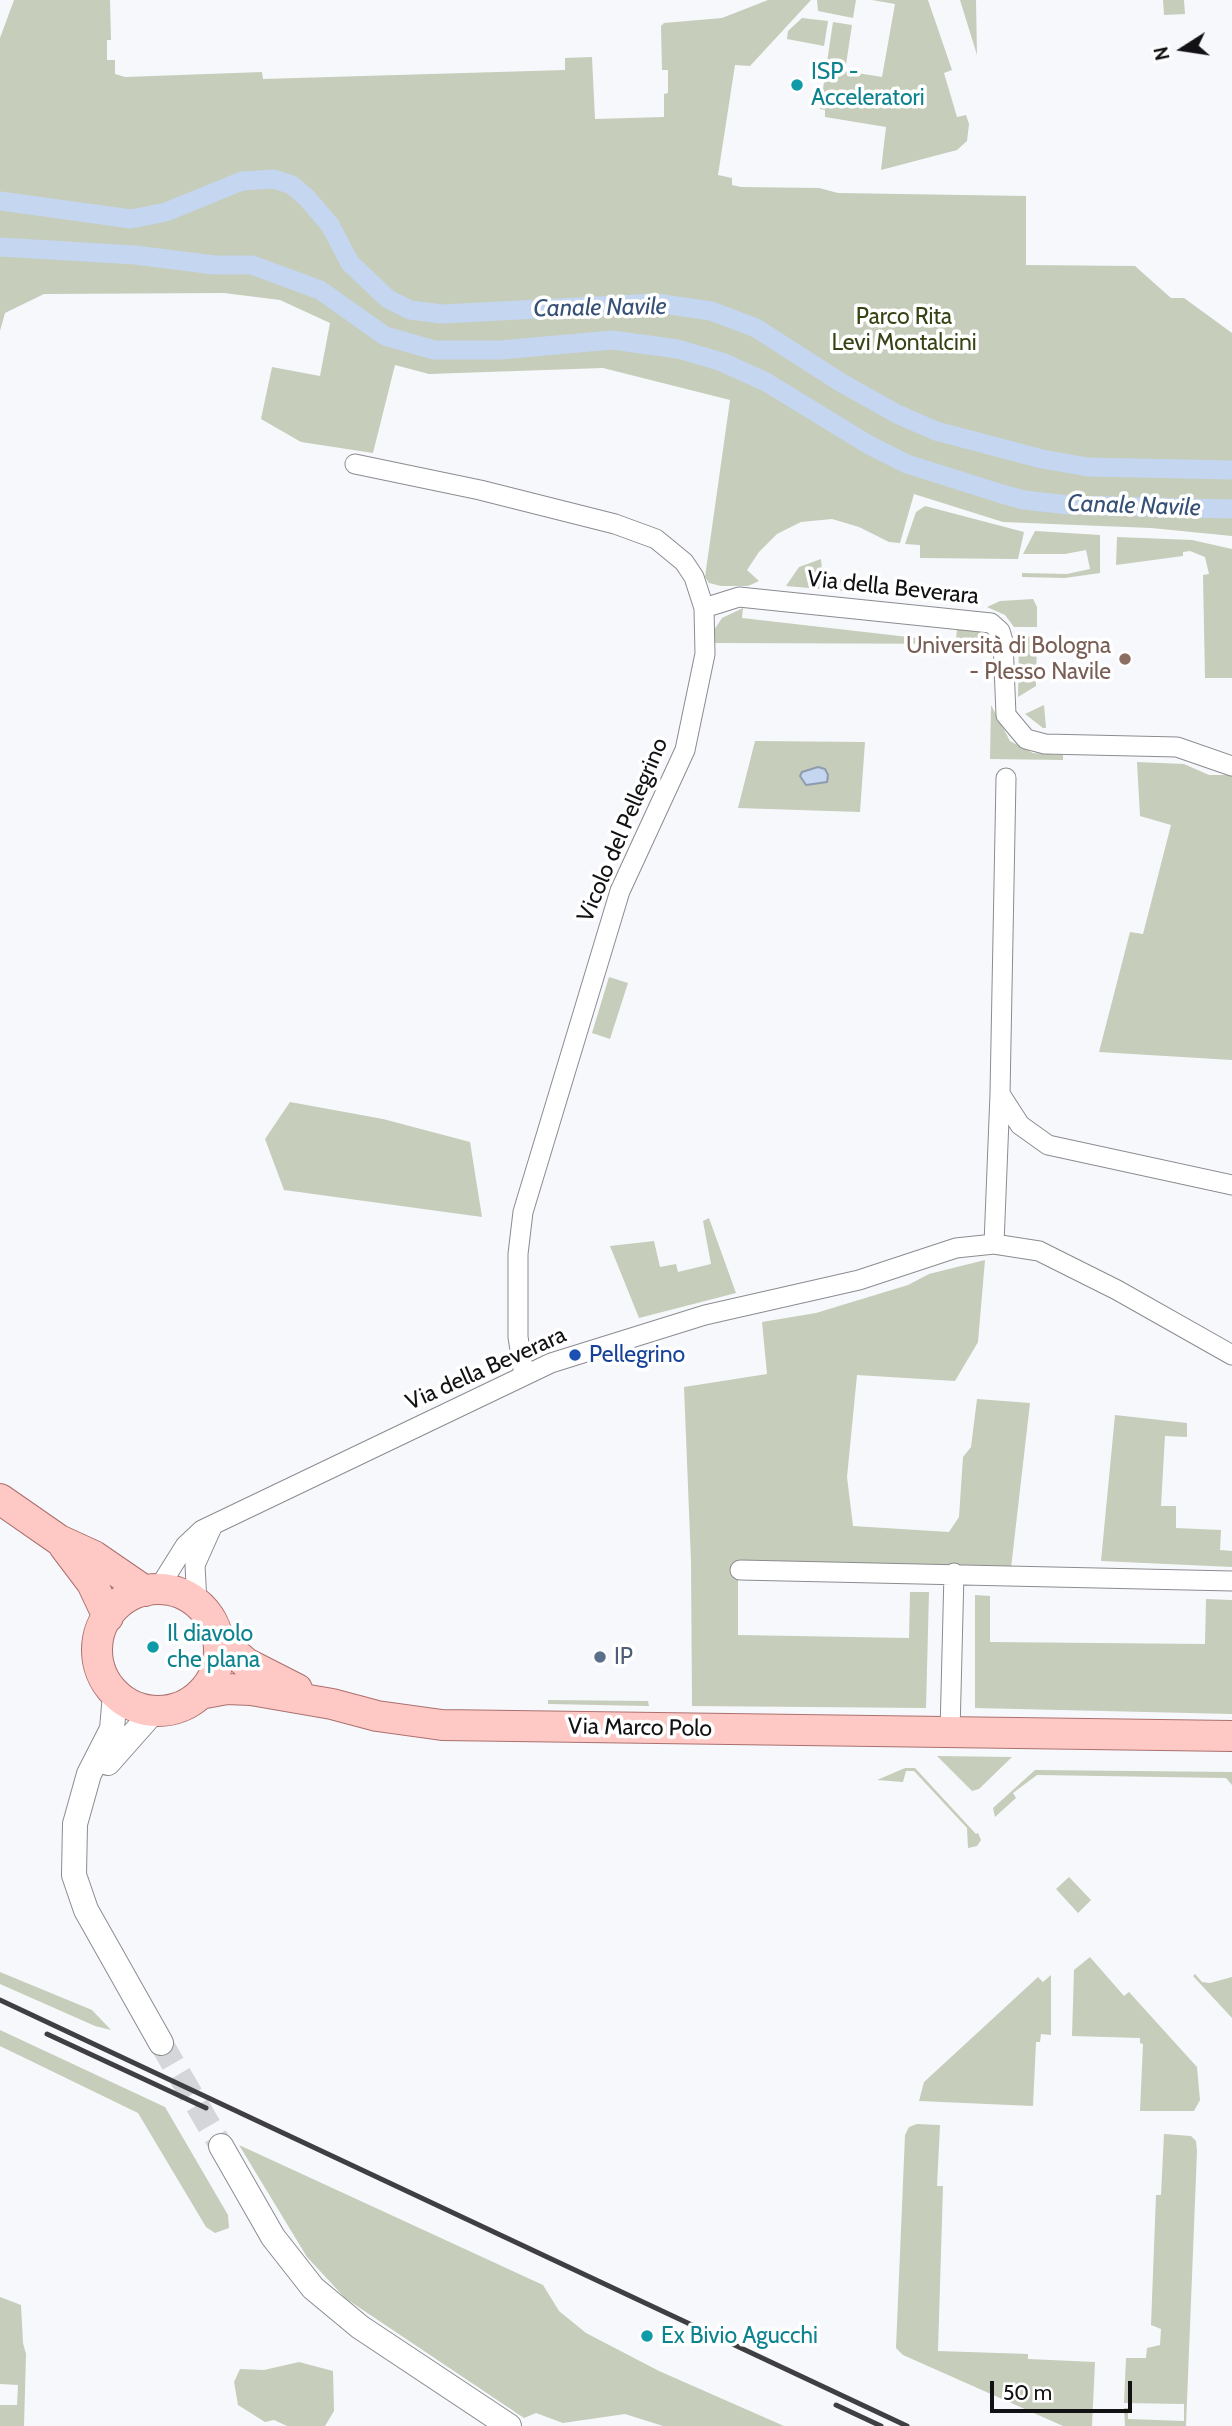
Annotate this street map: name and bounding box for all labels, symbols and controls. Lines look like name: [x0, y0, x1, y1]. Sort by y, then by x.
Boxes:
north arrow: [1148, 14, 1218, 84]
text: N: [1149, 45, 1175, 62]
place label: ISP - Acceleratori: [811, 58, 925, 112]
marker: ISP - Acceleratori: [789, 77, 805, 93]
water label: Canale Navile: [533, 292, 667, 324]
park label: Parco Rita Levi Montalcini: [831, 303, 977, 357]
water label: Canale Navile: [1067, 489, 1201, 523]
street label: Via della Beverara: [806, 565, 980, 611]
place label: Università di Bologna - Plesso Navile: [906, 632, 1111, 686]
marker: Università di Bologna - Plesso Navile: [1117, 651, 1133, 667]
street label: Vicolo del Pellegrino: [572, 734, 674, 926]
street label: Via della Beverara: [402, 1321, 570, 1417]
place label: Pellegrino: [589, 1341, 685, 1369]
marker: Pellegrino: [567, 1347, 583, 1363]
place label: Il diavolo che plana: [167, 1620, 260, 1674]
marker: Il diavolo che plana: [145, 1639, 161, 1655]
place label: IP: [614, 1643, 633, 1671]
marker: IP: [592, 1649, 608, 1665]
street label: Via Marco Polo: [568, 1713, 712, 1743]
place label: Ex Bivio Agucchi: [661, 2322, 818, 2350]
marker: Ex Bivio Agucchi: [639, 2328, 655, 2344]
scale bar: [994, 2366, 1136, 2410]
text: 50 m: [1003, 2380, 1052, 2405]

